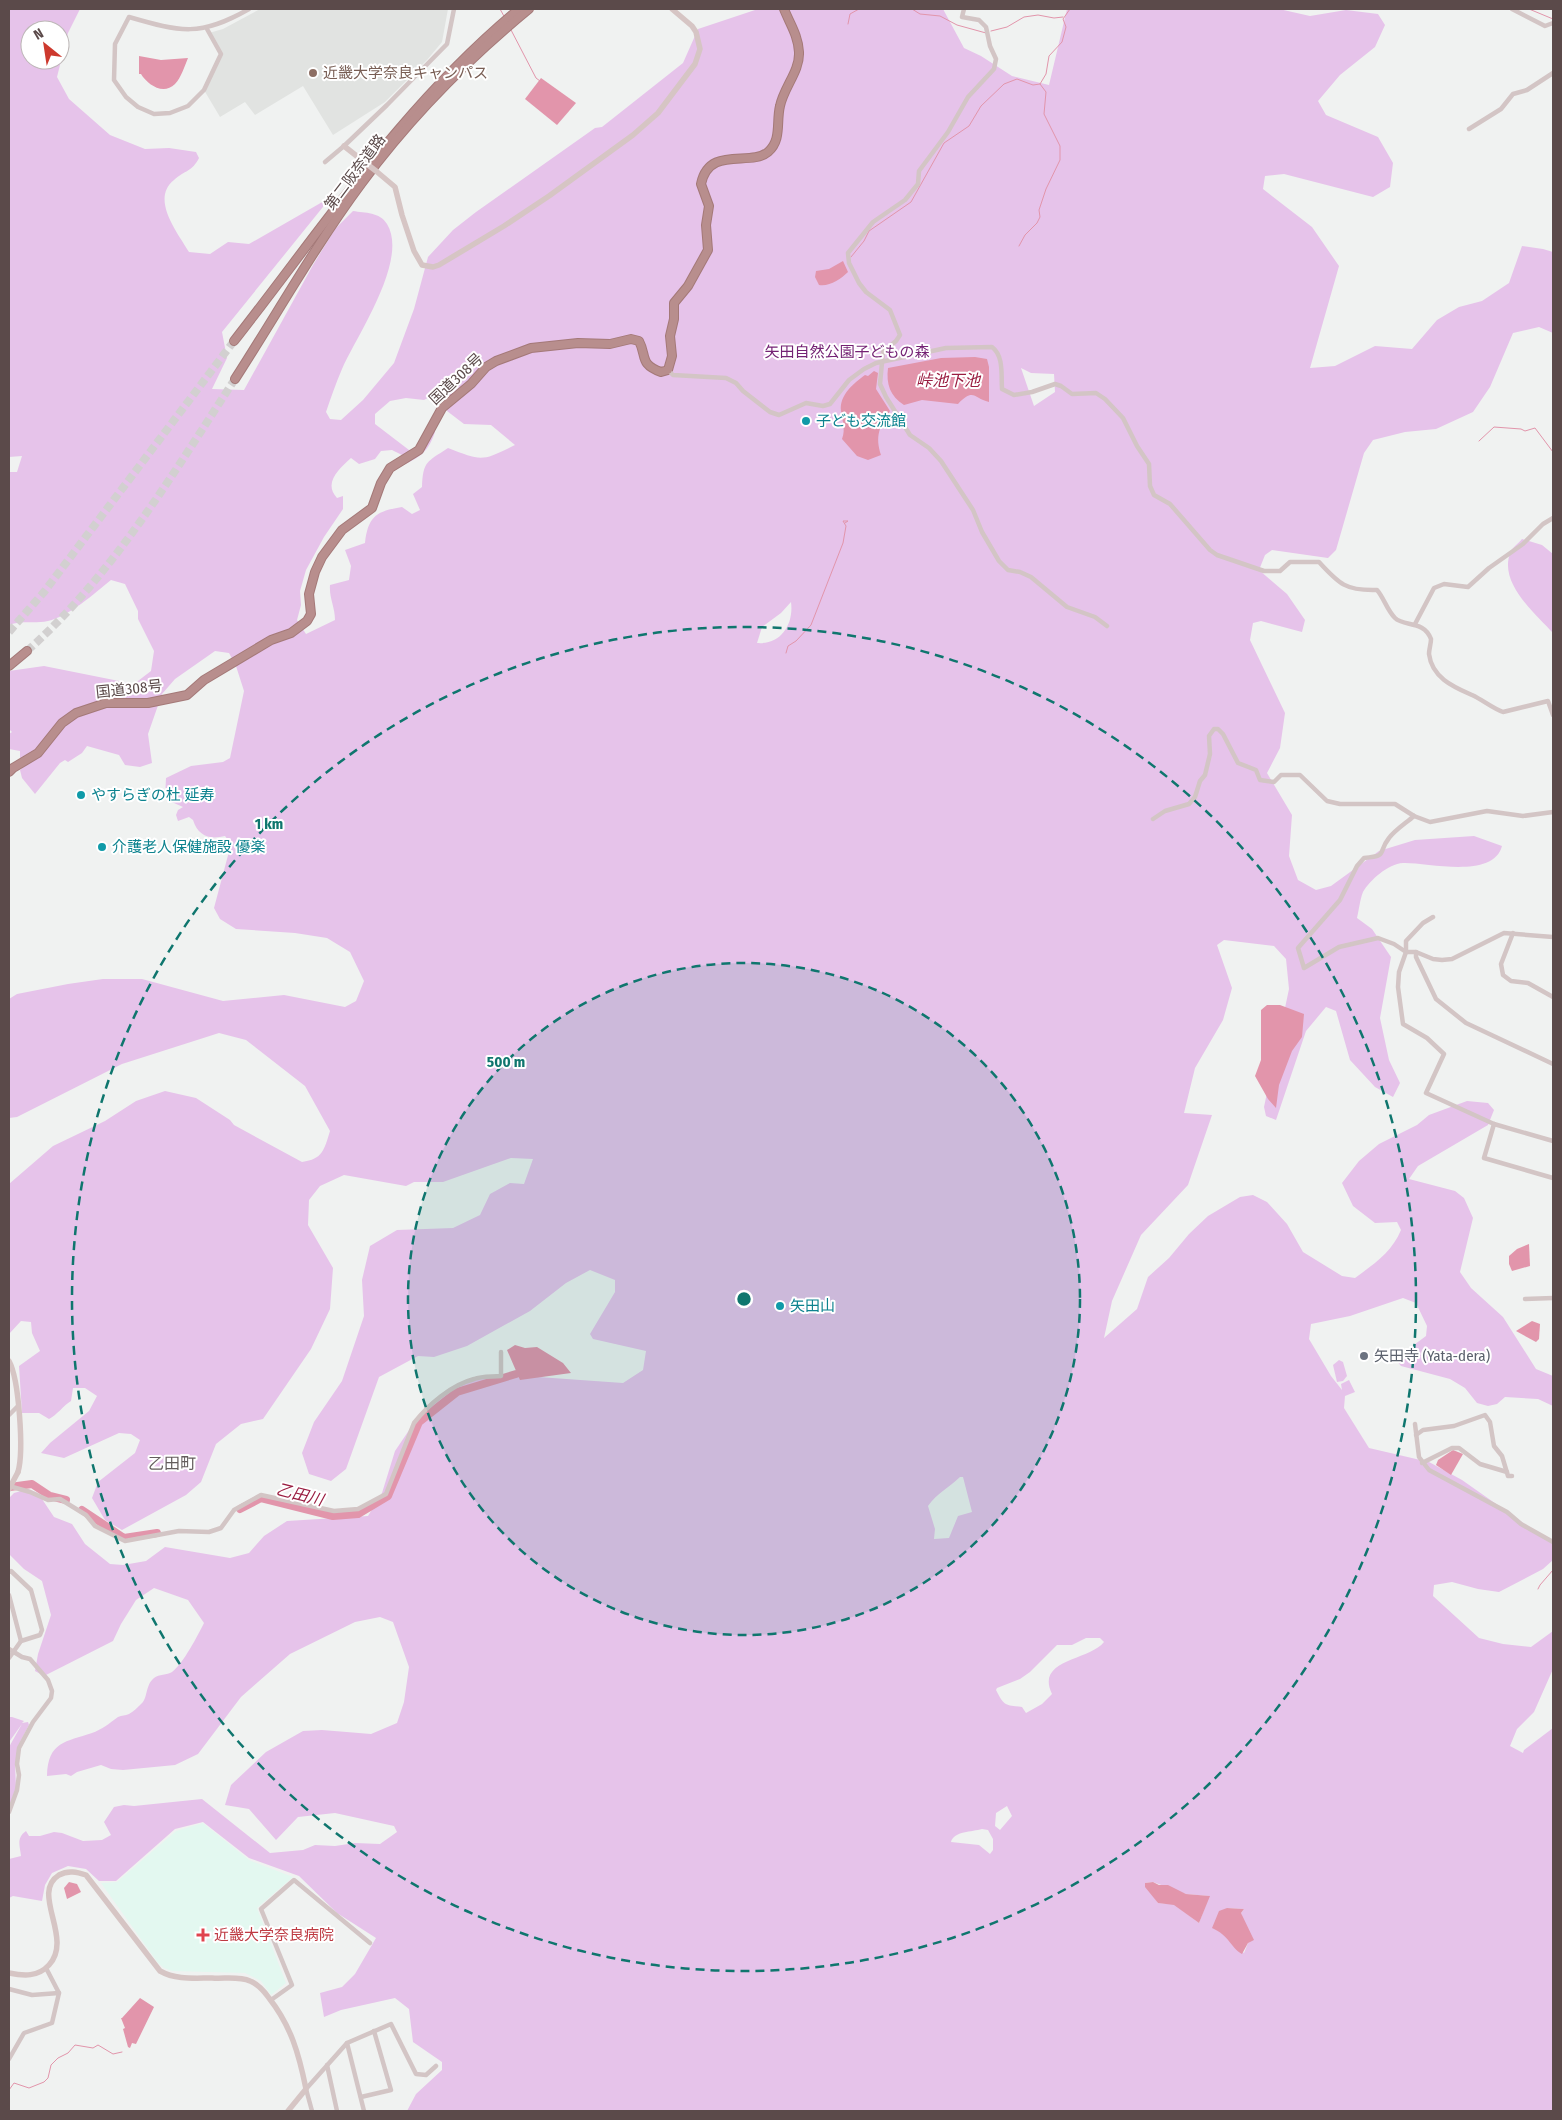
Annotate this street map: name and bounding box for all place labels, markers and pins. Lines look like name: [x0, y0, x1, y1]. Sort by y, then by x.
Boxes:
place label: 近畿大学奈良キャンパス: [323, 64, 488, 82]
marker: 近畿大学奈良キャンパス: [307, 67, 319, 79]
place label: 子ども交流館: [816, 412, 906, 430]
marker: 子ども交流館: [800, 415, 812, 427]
place label: やすらぎの杜 延寿: [91, 786, 215, 804]
marker: やすらぎの杜 延寿: [75, 789, 87, 801]
place label: 介護老人保健施設 優楽: [112, 838, 266, 856]
marker: 介護老人保健施設 優楽: [96, 841, 108, 853]
centre of rings: [735, 1290, 753, 1308]
place label: 矢田山: [790, 1297, 835, 1315]
marker: 矢田山: [774, 1300, 786, 1312]
place label: 矢田寺 (Yata-dera): [1374, 1347, 1490, 1365]
marker: 矢田寺 (Yata-dera): [1358, 1350, 1370, 1362]
place label: 近畿大学奈良病院: [214, 1926, 334, 1944]
marker: 近畿大学奈良病院: [196, 1928, 210, 1942]

